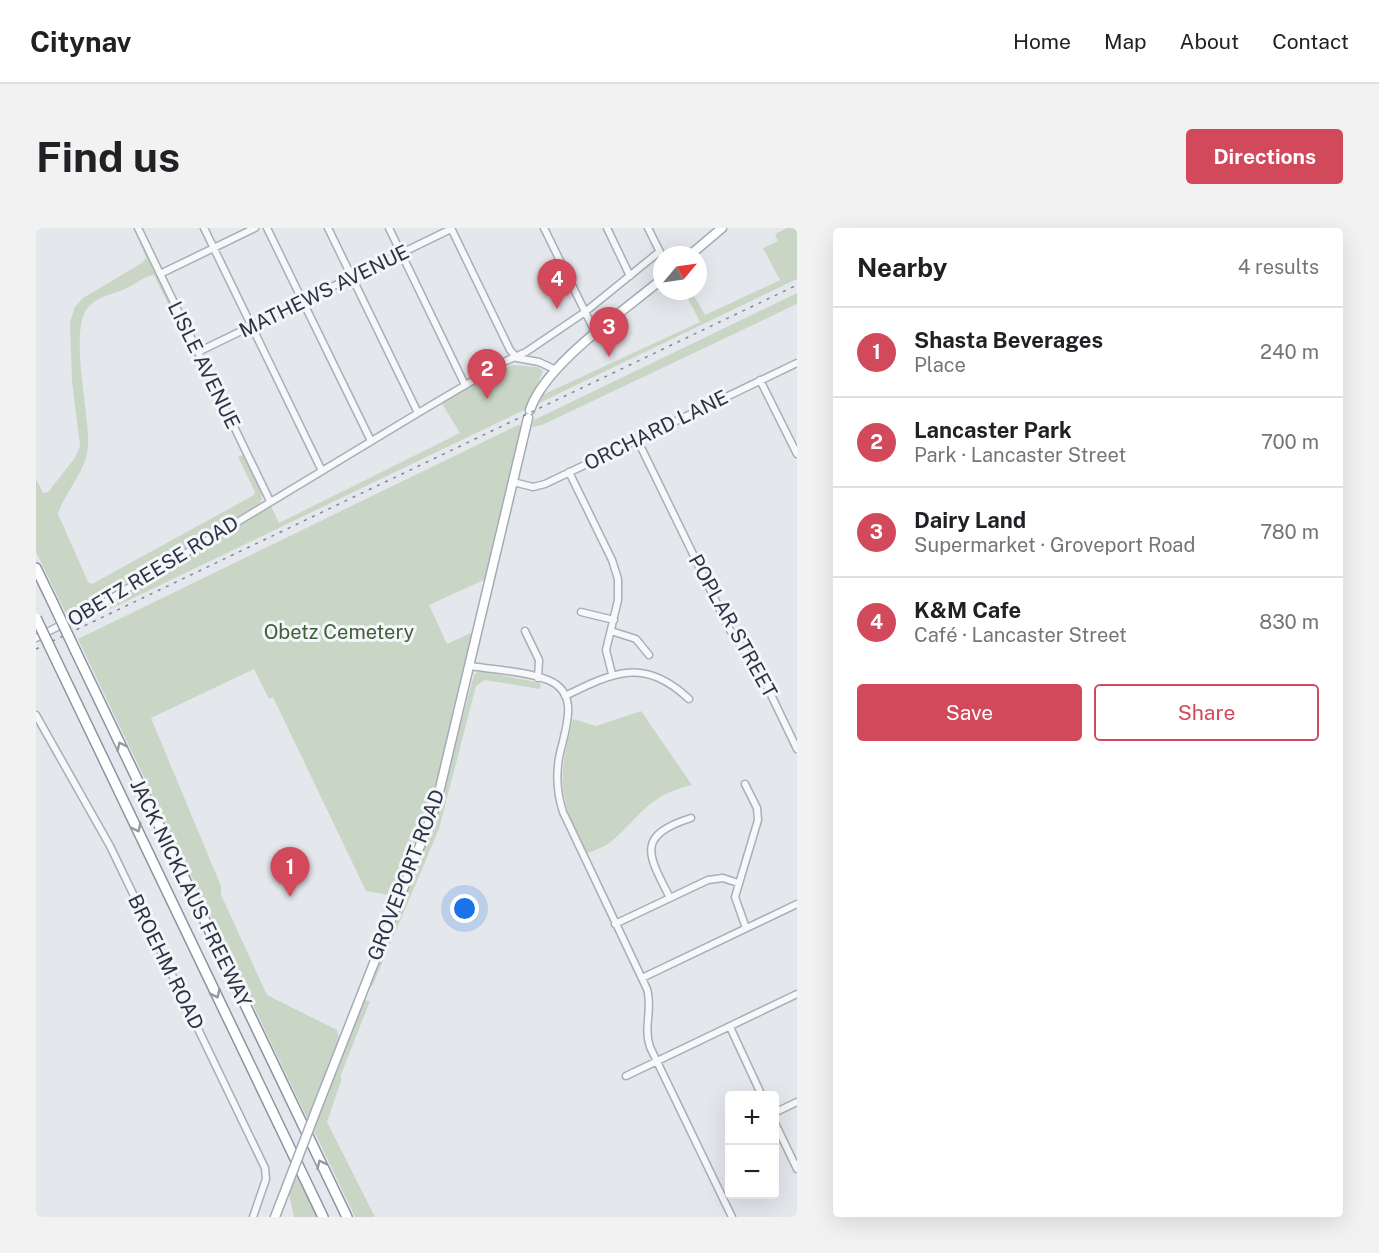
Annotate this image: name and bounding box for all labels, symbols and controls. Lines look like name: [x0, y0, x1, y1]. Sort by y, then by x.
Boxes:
text: Citynav: [30, 25, 131, 58]
text: Home: [1013, 29, 1071, 54]
text: Map: [1104, 29, 1147, 54]
text: About: [1180, 29, 1239, 54]
text: Contact: [1272, 29, 1349, 54]
button: Directions: [1186, 129, 1343, 184]
text: Find us: [36, 132, 180, 181]
street label: MATHEWS AVENUE: [235, 239, 413, 343]
north arrow: [653, 246, 707, 300]
text: Nearby: [857, 252, 947, 283]
text: 4 results: [1238, 255, 1319, 279]
pin: 4: [538, 260, 576, 309]
street label: LISLE AVENUE: [163, 297, 245, 433]
pin: 3: [590, 308, 628, 357]
text: Shasta Beverages: [914, 327, 1103, 353]
text: 1: [872, 340, 881, 364]
text: 240 m: [1260, 340, 1319, 364]
pin: 2: [468, 350, 506, 399]
text: Place: [914, 353, 966, 377]
street label: ORCHARD LANE: [580, 385, 732, 475]
text: Lancaster Park: [914, 417, 1072, 443]
text: 2: [870, 430, 883, 454]
text: 700 m: [1261, 430, 1319, 454]
text: Park · Lancaster Street: [914, 443, 1126, 467]
text: Dairy Land: [914, 507, 1026, 533]
street label: OBETZ REESE ROAD: [63, 510, 243, 632]
text: 3: [870, 520, 883, 544]
text: 780 m: [1260, 520, 1319, 544]
text: Supermarket · Groveport Road: [914, 533, 1195, 557]
street label: POPLAR STREET: [684, 550, 782, 702]
text: K&M Cafe: [914, 597, 1021, 623]
text: 4: [870, 610, 883, 634]
text: 830 m: [1259, 610, 1319, 634]
park label: Obetz Cemetery: [264, 620, 415, 644]
text: Café · Lancaster Street: [914, 623, 1127, 647]
button: Save: [857, 684, 1082, 741]
button: Share: [1094, 684, 1319, 741]
one-way arrow: [117, 742, 129, 753]
street label: JACK NICKLAUS FREEWAY: [125, 775, 257, 1011]
street label: GROVEPORT ROAD: [362, 786, 450, 964]
one-way arrow: [129, 822, 141, 833]
pin: 1: [270, 848, 310, 897]
street label: BROEHM ROAD: [123, 891, 209, 1033]
your location: [450, 894, 479, 923]
one-way arrow: [208, 987, 220, 998]
map controls: [725, 1091, 779, 1199]
button: +: [725, 1091, 779, 1145]
button: −: [725, 1145, 779, 1199]
one-way arrow: [317, 1160, 329, 1171]

